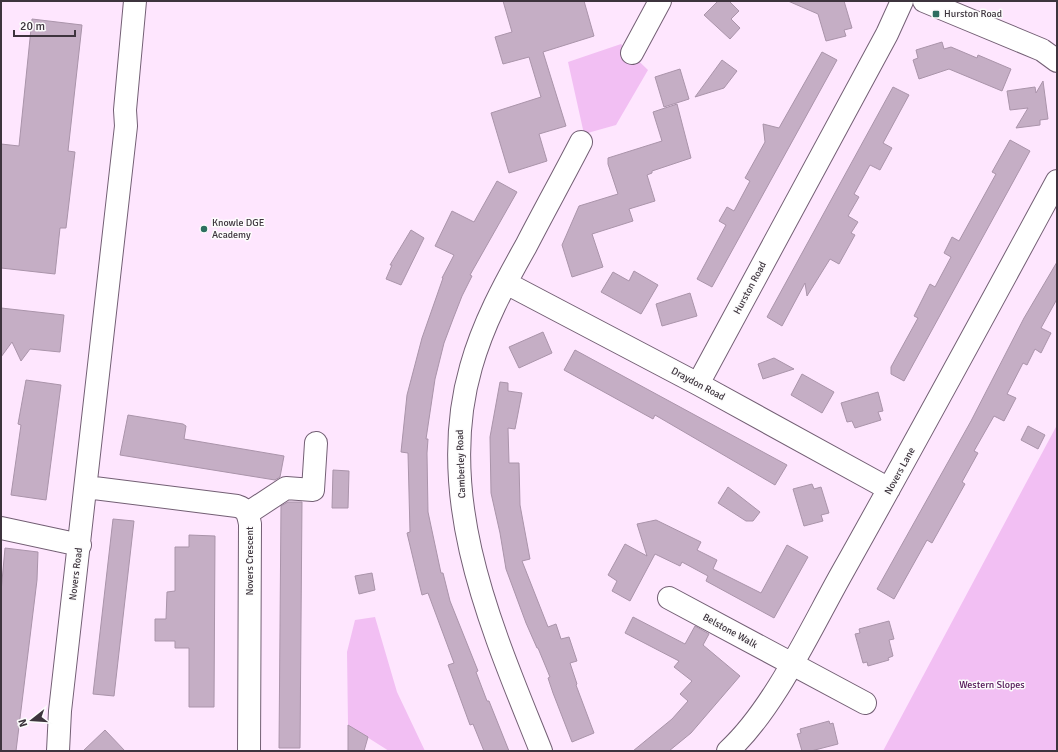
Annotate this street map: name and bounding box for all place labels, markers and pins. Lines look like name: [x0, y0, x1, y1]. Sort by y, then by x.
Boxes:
place label: Hurston Road: [944, 8, 1002, 20]
marker: Hurston Road: [931, 9, 941, 19]
place label: Knowle DGE Academy: [212, 217, 265, 241]
marker: Knowle DGE Academy: [199, 224, 209, 234]

